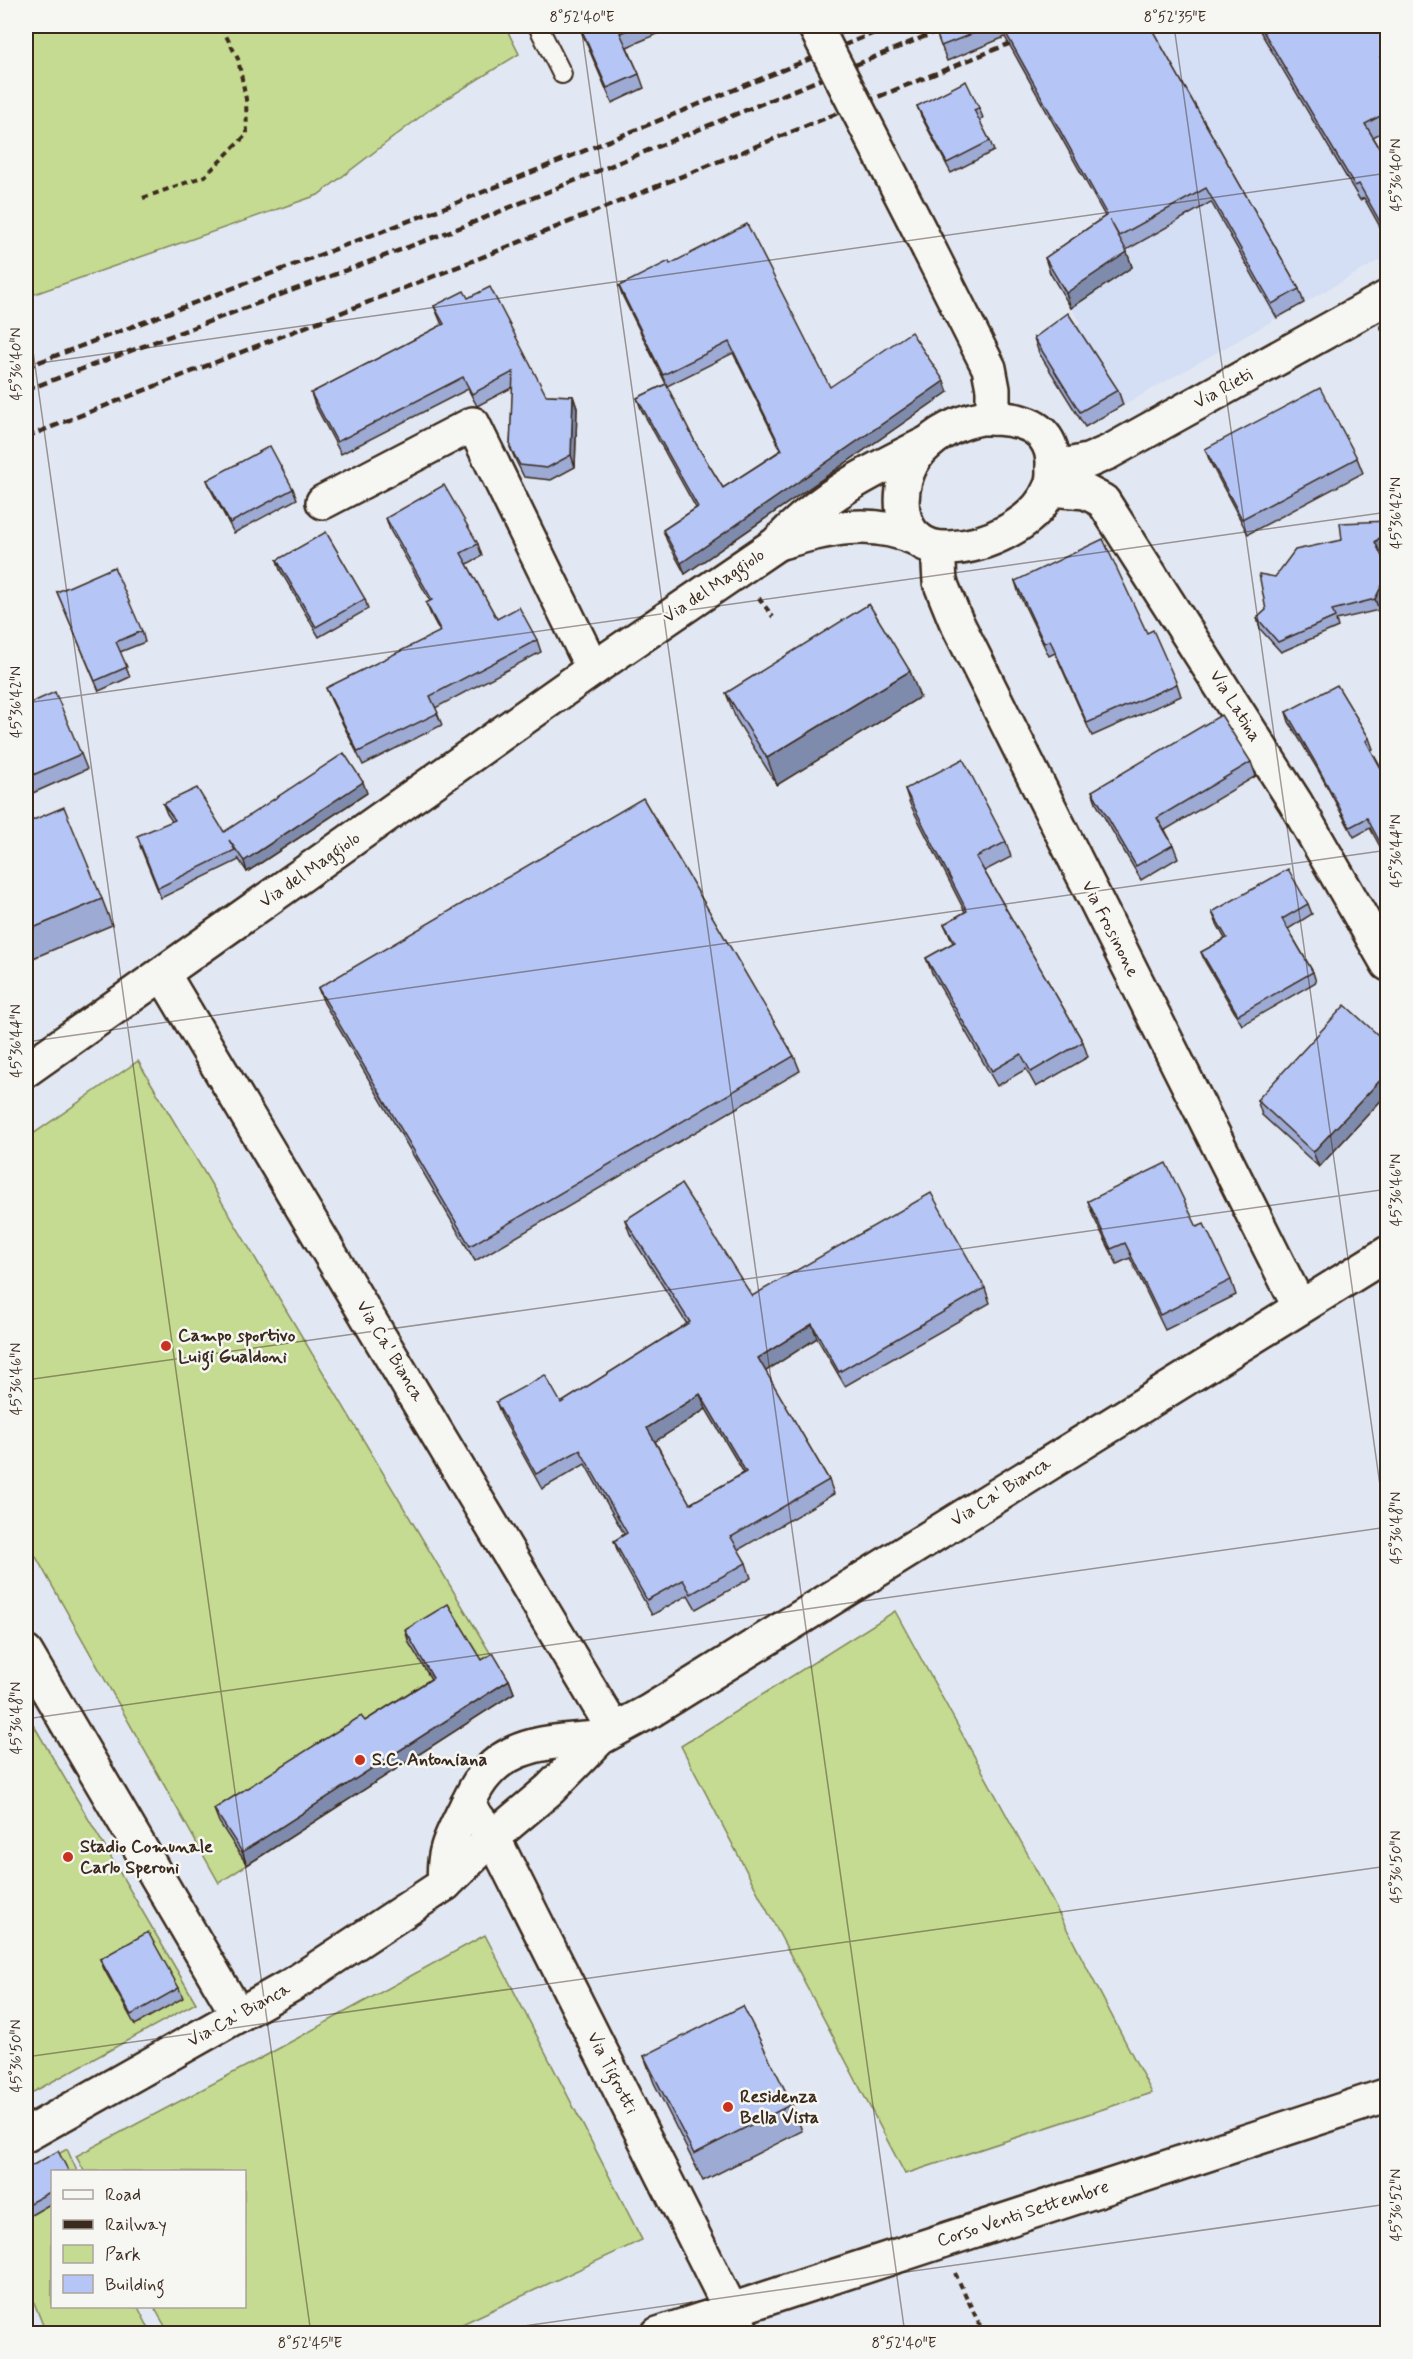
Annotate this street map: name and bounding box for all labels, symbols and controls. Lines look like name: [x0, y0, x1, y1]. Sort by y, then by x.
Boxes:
text: 8°52'40"E: [549, 8, 615, 28]
text: 8°52'35"E: [1144, 8, 1207, 28]
text: 45°36'40"N: [1387, 139, 1407, 211]
text: 45°36'40"N: [7, 328, 27, 400]
street label: Via Rieti: [1189, 363, 1257, 415]
text: 45°36'42"N: [1387, 477, 1407, 549]
street label: Via del Maggiolo: [658, 543, 771, 631]
text: 45°36'42"N: [7, 666, 27, 738]
street label: Via Latina: [1203, 666, 1267, 746]
text: 45°36'44"N: [1387, 814, 1407, 888]
street label: Via del Maggiolo: [255, 826, 366, 915]
street label: Via Frosinone: [1075, 877, 1145, 981]
text: 45°36'44"N: [7, 1004, 27, 1078]
text: 45°36'46"N: [1387, 1154, 1407, 1226]
street label: Via Ca' Bianca: [350, 1296, 430, 1406]
place label: Campo sportivo Luigi Gualdoni: [178, 1324, 296, 1371]
marker: Campo sportivo Luigi Gualdoni: [159, 1339, 173, 1353]
text: 45°36'46"N: [7, 1343, 27, 1415]
street label: Via Ca' Bianca: [946, 1452, 1056, 1532]
text: 45°36'48"N: [1387, 1492, 1407, 1564]
text: 45°36'48"N: [7, 1682, 27, 1754]
place label: S.C. Antoniana: [372, 1748, 487, 1772]
marker: S.C. Antoniana: [353, 1753, 367, 1767]
text: 45°36'50"N: [1387, 1830, 1407, 1904]
place label: Stadio Comunale Carlo Speroni: [80, 1835, 213, 1880]
marker: Stadio Comunale Carlo Speroni: [61, 1850, 75, 1864]
street label: Via Ca' Bianca: [183, 1977, 295, 2053]
text: 45°36'50"N: [7, 2019, 27, 2093]
street label: Via Tigrotti: [579, 2028, 643, 2119]
place label: Residenza Bella Vista: [740, 2085, 819, 2130]
marker: Residenza Bella Vista: [721, 2100, 735, 2114]
text: 45°36'52"N: [1387, 2169, 1407, 2241]
legend: [51, 2170, 246, 2308]
street label: Corso Venti Settembre: [934, 2175, 1112, 2253]
text: Road: [105, 2183, 141, 2207]
text: Railway: [105, 2213, 167, 2237]
text: Park: [105, 2243, 141, 2267]
text: Building: [105, 2273, 165, 2299]
text: 8°52'45"E: [278, 2334, 343, 2354]
text: 8°52'40"E: [871, 2334, 937, 2354]

